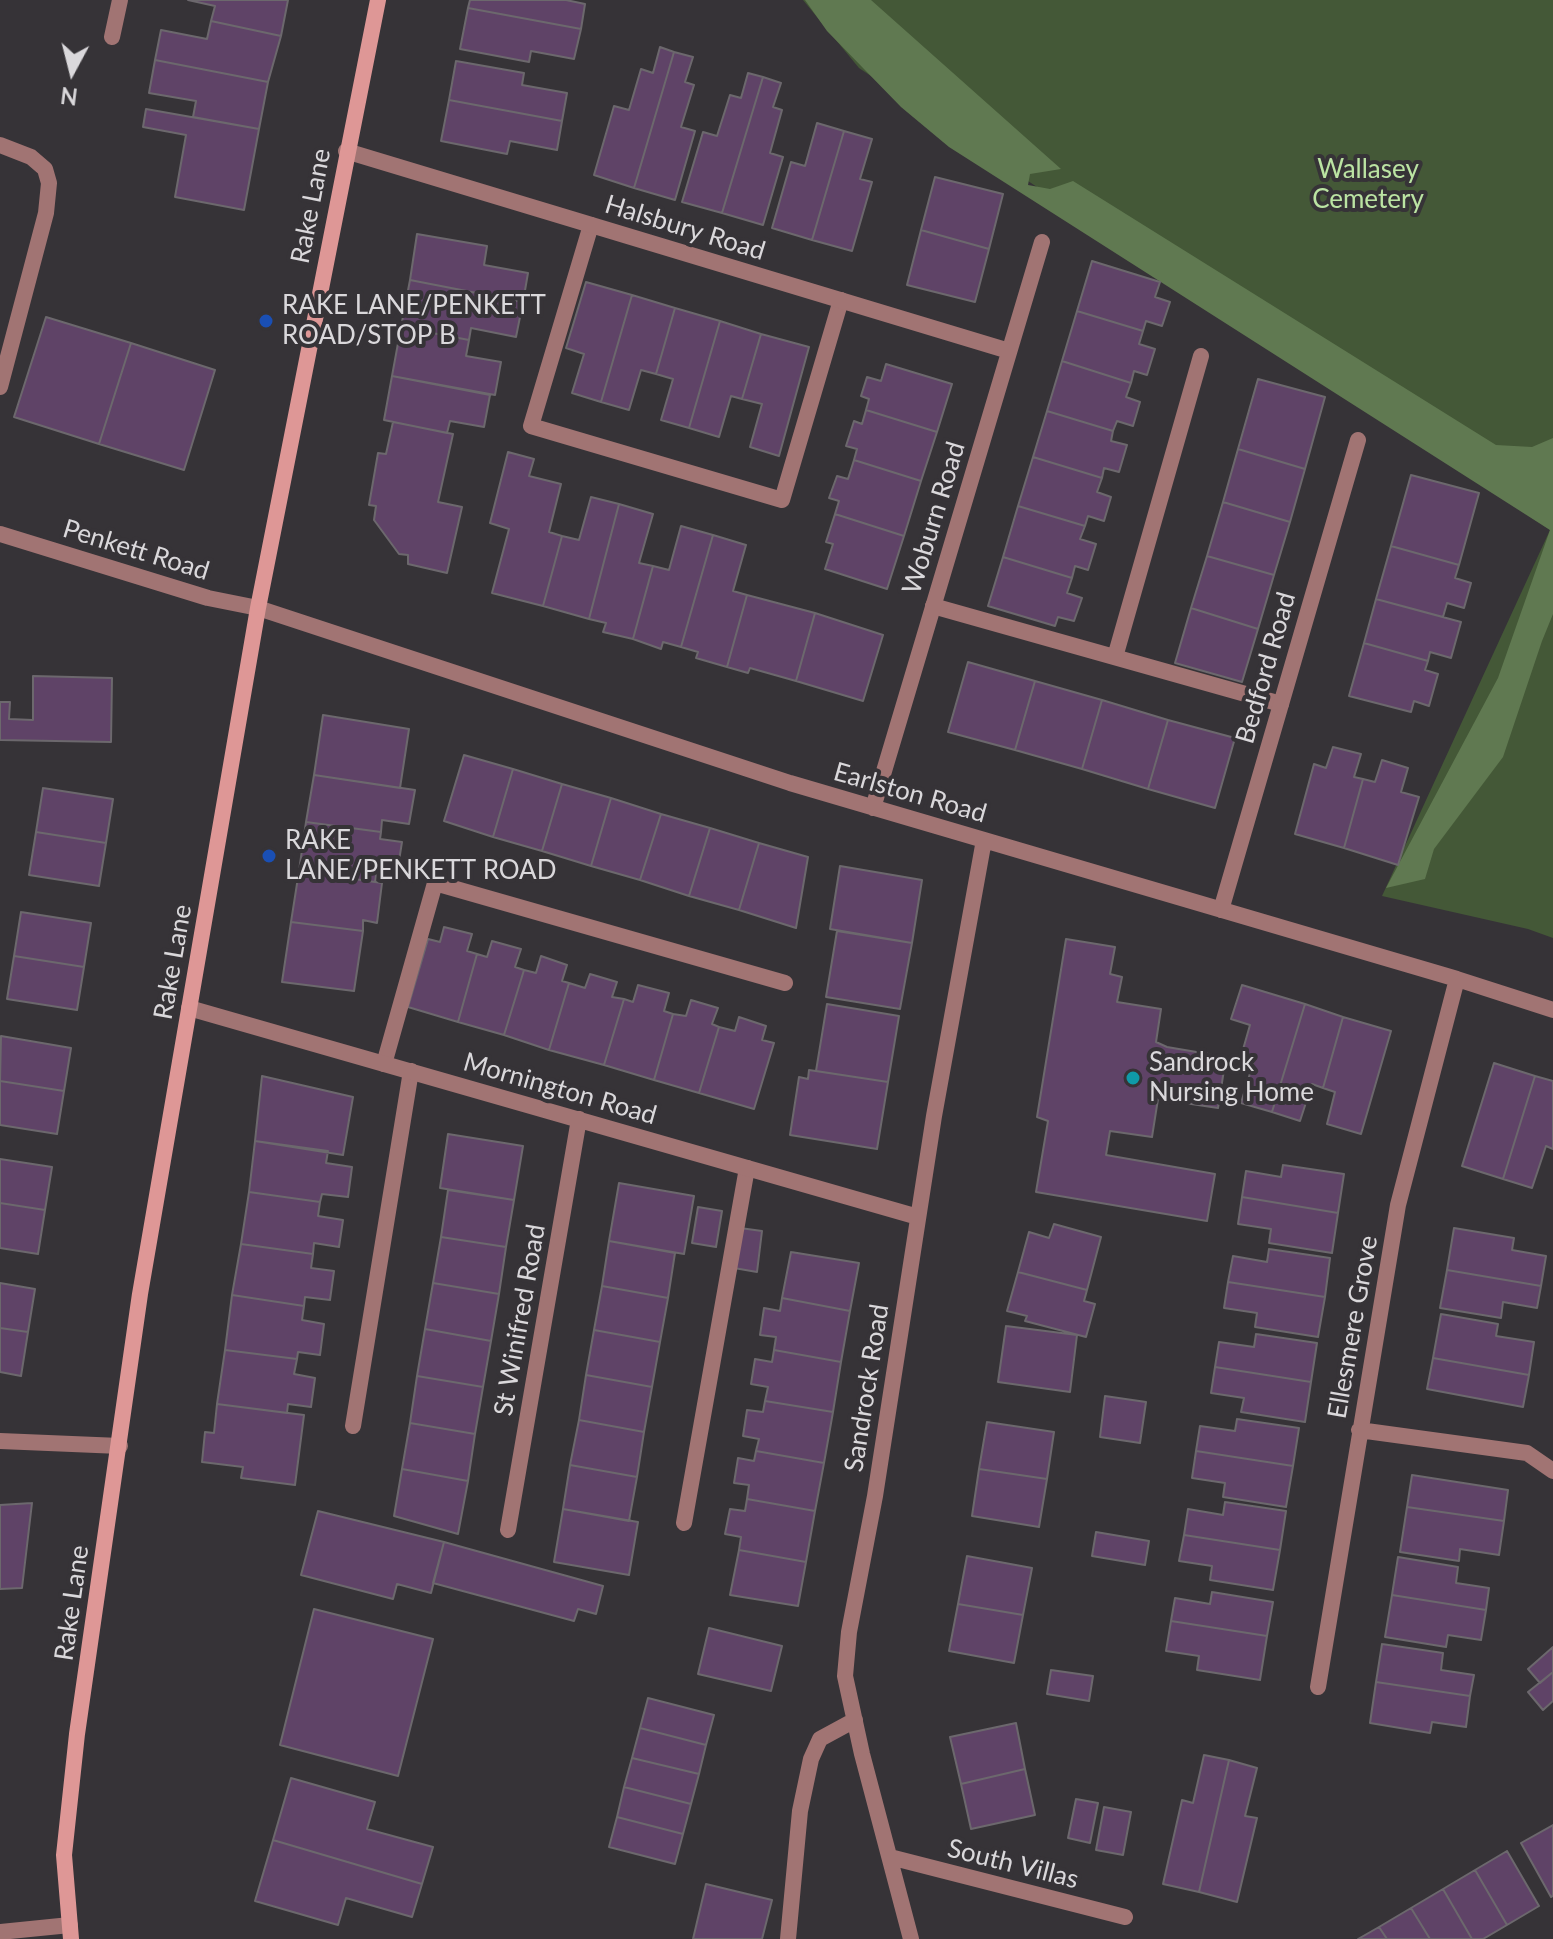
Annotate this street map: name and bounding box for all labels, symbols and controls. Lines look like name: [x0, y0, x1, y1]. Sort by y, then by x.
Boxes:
north arrow: [32, 32, 112, 112]
text: N: [59, 82, 79, 111]
street label: Rake Lane: [285, 146, 337, 266]
park label: Wallasey Cemetery: [1312, 154, 1424, 216]
street label: Halsbury Road: [601, 189, 769, 267]
place label: RAKE LANE/PENKETT ROAD/STOP B: [282, 290, 546, 352]
marker: RAKE LANE/PENKETT ROAD/STOP B: [257, 312, 275, 330]
street label: Woburn Road: [896, 438, 972, 598]
street label: Penkett Road: [59, 513, 213, 587]
street label: Bedford Road: [1229, 589, 1303, 747]
street label: Earlston Road: [830, 756, 990, 830]
place label: RAKE LANE/PENKETT ROAD: [285, 825, 556, 886]
marker: RAKE LANE/PENKETT ROAD: [260, 847, 278, 865]
street label: Rake Lane: [148, 902, 198, 1022]
street label: Mornington Road: [460, 1047, 660, 1131]
place label: Sandrock Nursing Home: [1149, 1047, 1314, 1108]
marker: Sandrock Nursing Home: [1124, 1069, 1142, 1087]
street label: St Winifred Road: [488, 1222, 552, 1418]
street label: Ellesmere Grove: [1322, 1233, 1384, 1421]
street label: Sandrock Road: [838, 1302, 896, 1474]
street label: Rake Lane: [48, 1543, 96, 1663]
street label: South Villas: [944, 1833, 1082, 1895]

